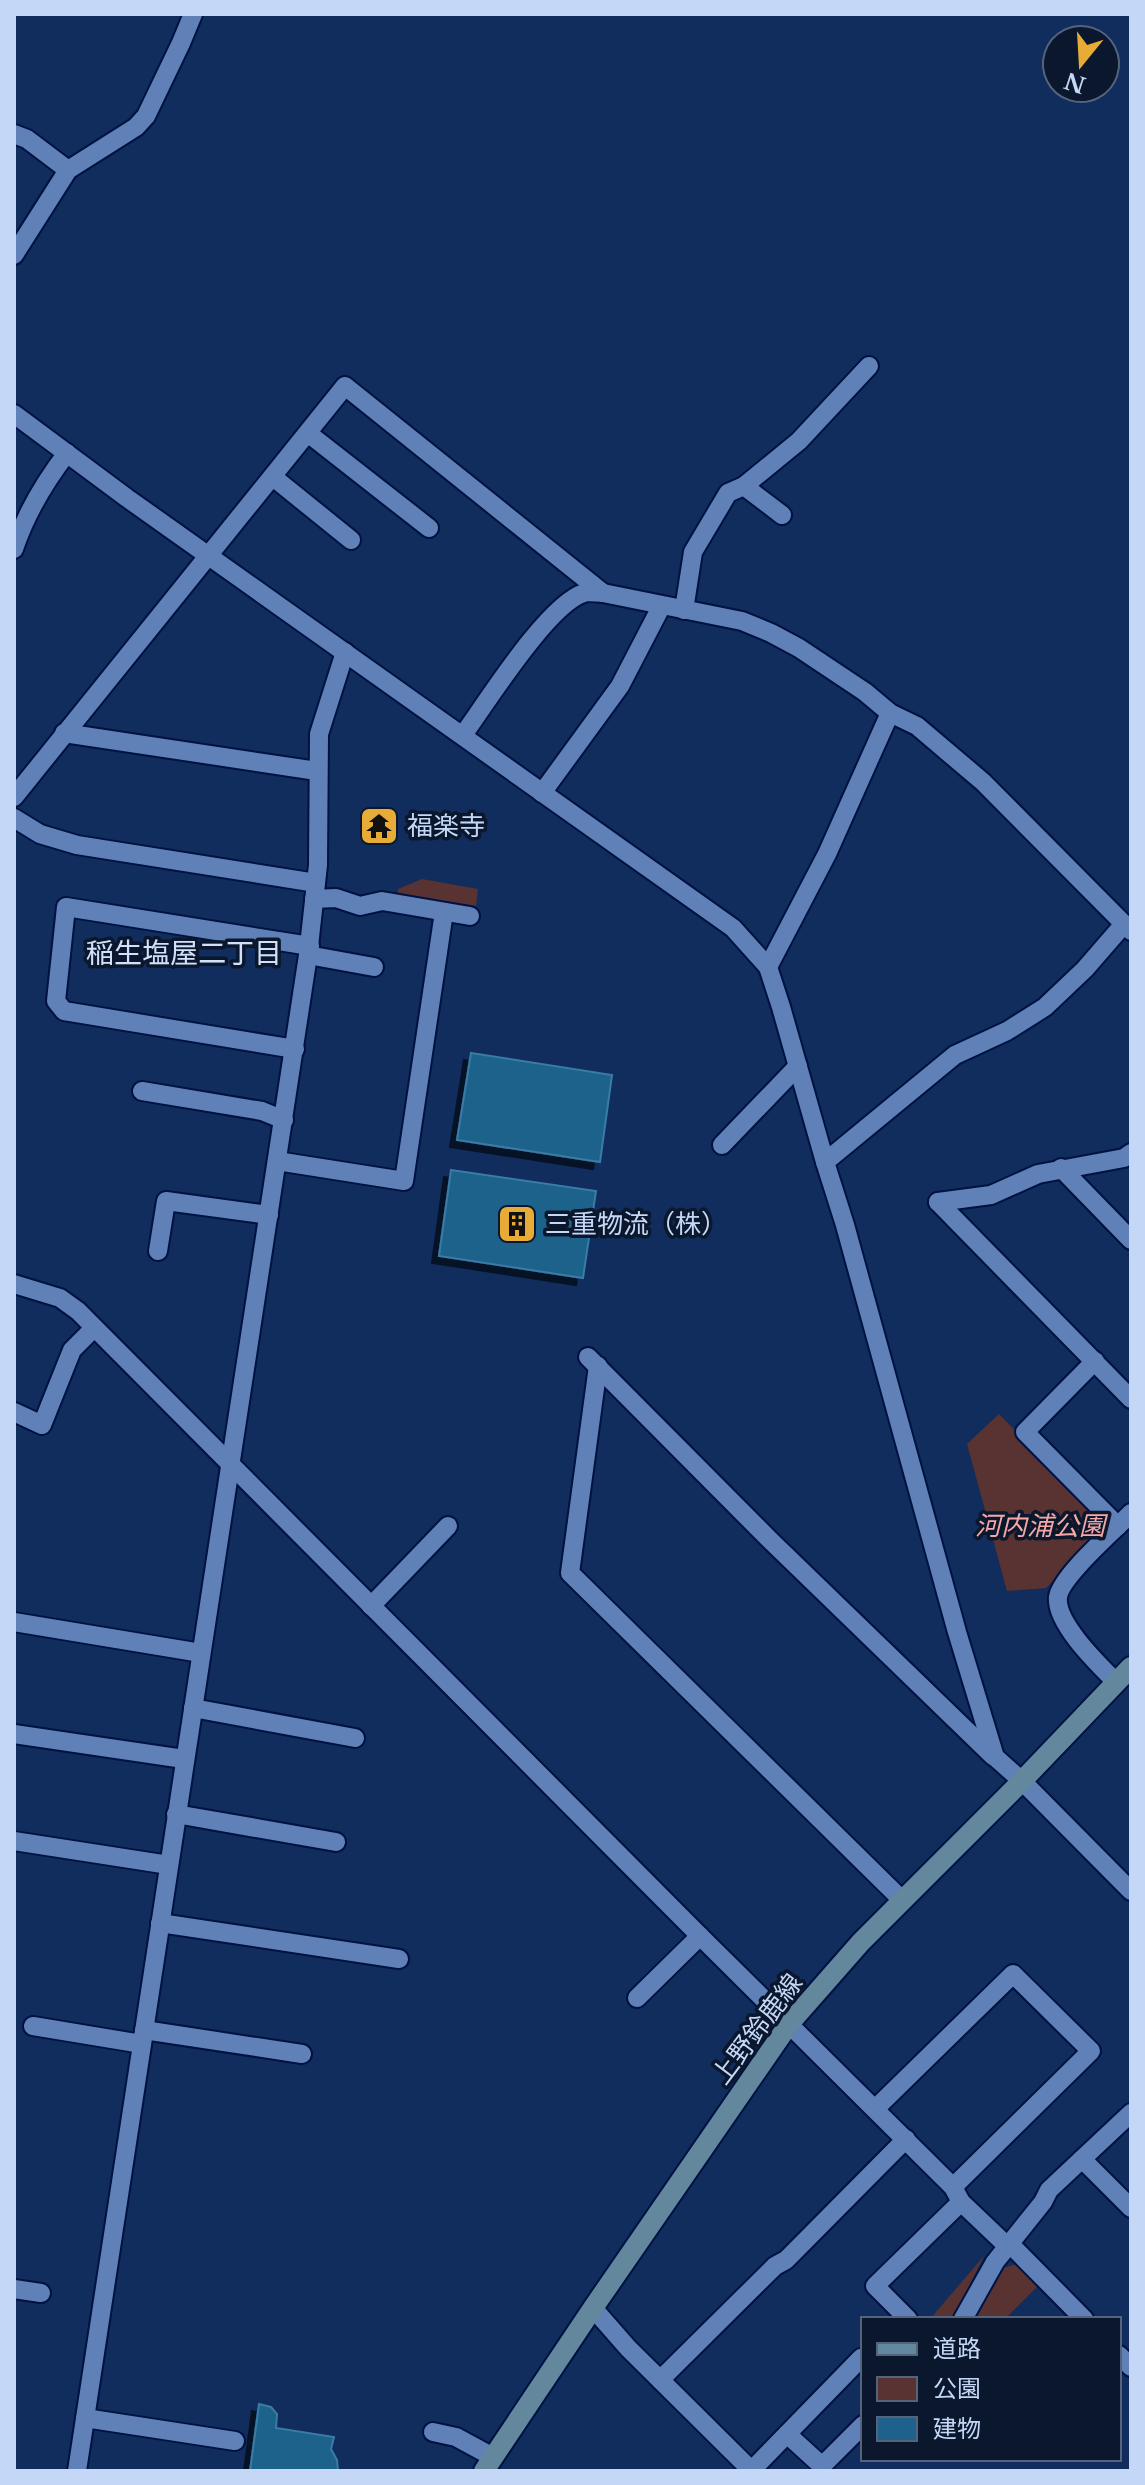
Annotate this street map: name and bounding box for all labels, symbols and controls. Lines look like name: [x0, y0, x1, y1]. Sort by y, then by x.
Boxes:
north arrow: [1041, 24, 1121, 104]
text: N: [1061, 66, 1089, 99]
temple icon: 福楽寺: [358, 805, 400, 847]
place label: 福楽寺: [407, 810, 485, 842]
district label: 稲生塩屋二丁目: [86, 936, 282, 971]
building icon: 三重物流（株）: [496, 1203, 538, 1245]
place label: 三重物流（株）: [545, 1208, 727, 1240]
park label: 河内浦公園: [975, 1510, 1109, 1542]
street label: 上野鈴鹿線: [705, 1967, 809, 2091]
legend: [861, 2317, 1121, 2461]
text: 道路: [933, 2334, 981, 2363]
text: 公園: [933, 2374, 981, 2403]
text: 建物: [933, 2414, 981, 2443]

